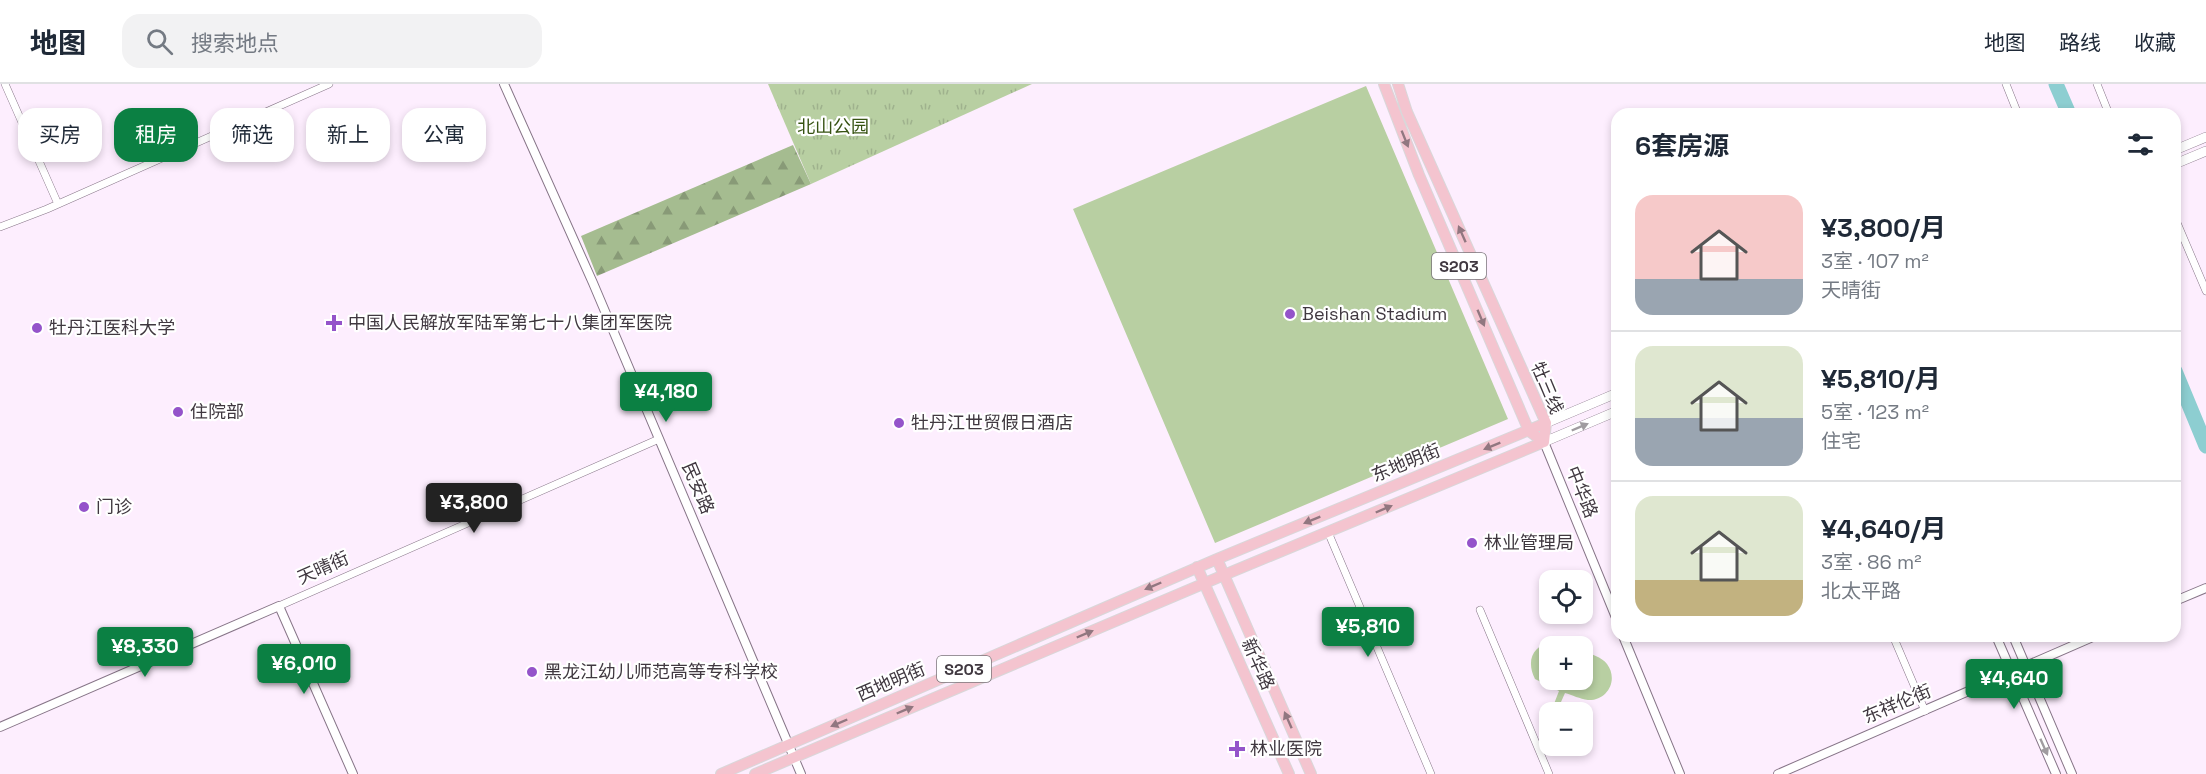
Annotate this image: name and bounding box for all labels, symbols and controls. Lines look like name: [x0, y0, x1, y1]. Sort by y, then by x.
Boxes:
search box: [122, 14, 542, 68]
text: 地图: [30, 25, 86, 61]
icon: search: [143, 25, 176, 58]
text: 搜索地点: [191, 29, 279, 57]
text: 地图: [1984, 29, 2026, 56]
text: 路线: [2059, 29, 2101, 56]
text: 收藏: [2134, 29, 2176, 56]
chip: 买房: [18, 108, 102, 162]
chip: 租房: [114, 108, 198, 162]
chip: 筛选: [210, 108, 294, 162]
chip: 新上: [306, 108, 390, 162]
chip: 公寓: [402, 108, 486, 162]
park label: 北山公园: [797, 115, 869, 138]
icon: filters: [2124, 128, 2157, 161]
text: 6套房源: [1635, 129, 1729, 163]
one-way arrow: [1400, 130, 1410, 148]
text: ¥3,800/月: [1821, 211, 1946, 245]
icon: home: [1683, 219, 1755, 291]
one-way arrow: [1457, 226, 1466, 243]
text: 3室 · 107 m²: [1821, 248, 1929, 274]
road number: S203: [1432, 253, 1486, 279]
text: 天晴街: [1821, 277, 1881, 303]
place label: Beishan Stadium: [1302, 302, 1447, 325]
marker: Beishan Stadium: [1283, 307, 1297, 321]
one-way arrow: [1476, 310, 1486, 328]
place label: 中国人民解放军陆军第七十八集团军医院: [348, 311, 672, 334]
marker: 中国人民解放军陆军第七十八集团军医院: [325, 314, 343, 332]
place label: 牡丹江医科大学: [49, 316, 175, 339]
marker: 牡丹江医科大学: [30, 321, 44, 335]
street label: 牡三线: [1526, 358, 1569, 417]
text: ¥5,810/月: [1821, 362, 1941, 396]
icon: home: [1683, 370, 1755, 442]
pin: ¥4,180: [617, 372, 715, 423]
text: ¥4,180: [634, 378, 698, 404]
text: 5室 · 123 m²: [1821, 399, 1929, 425]
place label: 住院部: [190, 400, 244, 423]
marker: 住院部: [171, 405, 185, 419]
place label: 牡丹江世贸假日酒店: [911, 411, 1073, 434]
marker: 牡丹江世贸假日酒店: [892, 416, 906, 430]
one-way arrow: [1572, 422, 1589, 431]
text: 住宅: [1821, 428, 1861, 454]
street label: 东地明街: [1368, 438, 1443, 487]
one-way arrow: [1483, 441, 1501, 451]
street label: 民安路: [677, 458, 720, 517]
street label: 中华路: [1562, 462, 1603, 521]
pin: ¥3,800: [425, 483, 523, 534]
text: ¥3,800: [440, 489, 508, 515]
place label: 门诊: [96, 495, 132, 518]
marker: 门诊: [77, 500, 91, 514]
one-way arrow: [1376, 504, 1394, 514]
text: ¥4,640/月: [1821, 512, 1947, 546]
one-way arrow: [1303, 516, 1321, 525]
icon: home: [1683, 520, 1755, 592]
place label: 林业管理局: [1484, 531, 1574, 554]
marker: 林业管理局: [1465, 536, 1479, 550]
street label: 天晴街: [293, 546, 352, 589]
text: 3室 · 86 m²: [1821, 549, 1921, 575]
map controls: [1539, 570, 1593, 756]
button: locate: [1539, 570, 1593, 624]
text: 北太平路: [1821, 578, 1901, 604]
one-way arrow: [1144, 582, 1162, 592]
pin: ¥5,810: [1319, 607, 1417, 658]
text: ¥5,810: [1336, 613, 1400, 639]
pin: ¥8,330: [96, 627, 194, 678]
one-way arrow: [1076, 629, 1094, 638]
text: ¥8,330: [111, 633, 179, 659]
street label: 新华路: [1237, 634, 1280, 693]
button: +: [1539, 636, 1593, 690]
pin: ¥6,010: [255, 644, 353, 695]
text: ¥6,010: [271, 650, 337, 676]
road number: S203: [937, 656, 991, 682]
street label: 西地明街: [853, 657, 928, 706]
pin: ¥4,640: [1965, 659, 2063, 710]
place label: 黑龙江幼儿师范高等专科学校: [544, 660, 778, 683]
marker: 黑龙江幼儿师范高等专科学校: [525, 665, 539, 679]
text: ¥4,640: [1980, 665, 2048, 691]
street label: 东祥伦街: [1859, 679, 1934, 728]
button: −: [1539, 702, 1593, 756]
one-way arrow: [897, 705, 915, 715]
one-way arrow: [1283, 711, 1293, 729]
one-way arrow: [831, 718, 848, 727]
place label: 林业医院: [1250, 737, 1322, 760]
one-way arrow: [2039, 739, 2049, 757]
marker: 林业医院: [1228, 740, 1246, 758]

